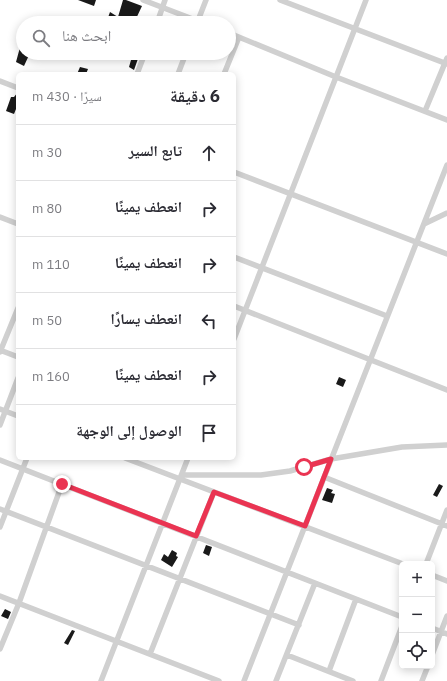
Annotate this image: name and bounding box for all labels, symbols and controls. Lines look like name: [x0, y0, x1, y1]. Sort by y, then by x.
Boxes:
search box: [16, 16, 236, 60]
text: ابحث هنا: [62, 26, 111, 45]
icon: search: [30, 27, 52, 49]
text: 6 دقيقة: [170, 85, 220, 107]
text: سيرًا · 430 m: [32, 88, 102, 105]
text: تابع السير: [128, 141, 182, 160]
icon: ahead: [198, 142, 220, 164]
text: 30 m: [32, 144, 62, 161]
text: انعطف يمينًا: [115, 197, 182, 216]
icon: right: [198, 198, 220, 220]
text: 80 m: [32, 200, 62, 217]
text: انعطف يمينًا: [115, 253, 182, 272]
icon: right: [198, 254, 220, 276]
text: 110 m: [32, 256, 70, 273]
text: انعطف يسارًا: [110, 309, 182, 328]
icon: left: [198, 310, 220, 332]
text: 50 m: [32, 312, 62, 329]
text: انعطف يمينًا: [115, 365, 182, 384]
icon: right: [198, 366, 220, 388]
text: 160 m: [32, 368, 70, 385]
text: الوصول إلى الوجهة: [76, 421, 182, 440]
icon: arrive: [198, 422, 220, 444]
route start: [295, 458, 313, 476]
route end: [53, 475, 71, 493]
map controls: [399, 561, 435, 669]
button: +: [399, 561, 435, 597]
button: −: [399, 597, 435, 633]
button: locate: [399, 633, 435, 669]

